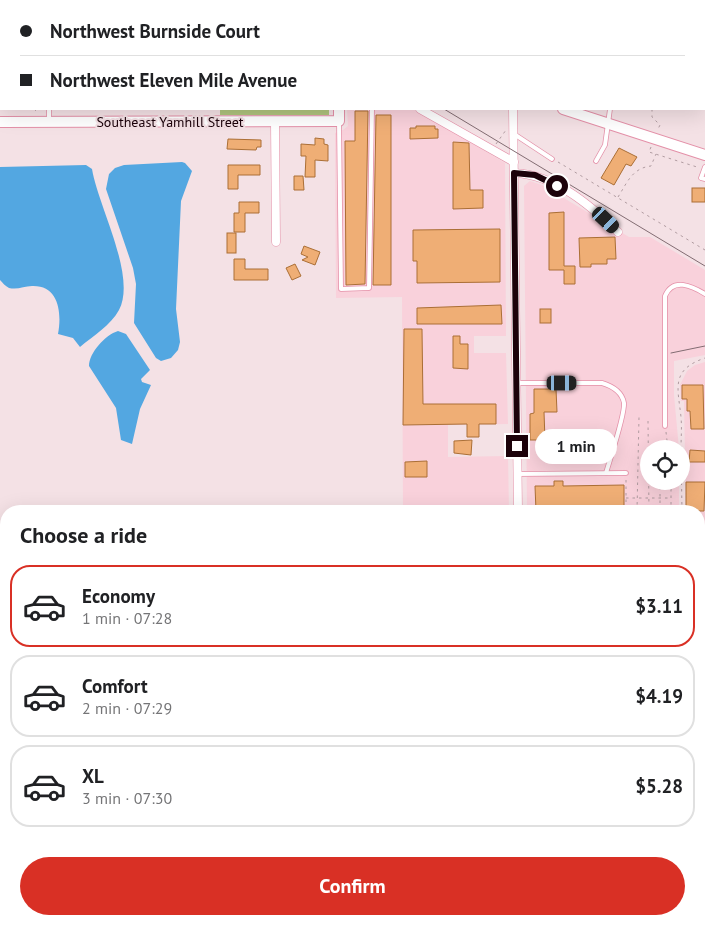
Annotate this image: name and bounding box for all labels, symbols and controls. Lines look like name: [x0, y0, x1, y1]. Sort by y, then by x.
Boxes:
text: Northwest Burnside Court: [50, 19, 260, 43]
text: Northwest Eleven Mile Avenue: [50, 68, 297, 92]
street label: Southeast Yamhill Street: [96, 113, 244, 131]
route start: [546, 175, 568, 197]
car: [589, 204, 622, 236]
car: [547, 376, 577, 391]
callout: 1 min: [534, 428, 617, 464]
route end: [506, 435, 528, 457]
text: 1 min: [556, 436, 596, 456]
map controls: [640, 440, 690, 490]
button: locate: [640, 440, 690, 490]
text: Choose a ride: [20, 521, 147, 549]
icon: car: [22, 584, 67, 629]
text: Economy: [82, 584, 155, 608]
text: $3.11: [635, 594, 683, 618]
text: 1 min · 07:28: [82, 608, 172, 628]
icon: car: [22, 674, 67, 719]
text: Comfort: [82, 674, 148, 698]
text: $4.19: [635, 684, 683, 708]
text: 2 min · 07:29: [82, 698, 172, 718]
icon: car: [22, 764, 67, 809]
text: XL: [82, 764, 104, 788]
text: $5.28: [635, 774, 683, 798]
text: 3 min · 07:30: [82, 788, 172, 808]
button: Confirm: [20, 857, 685, 915]

